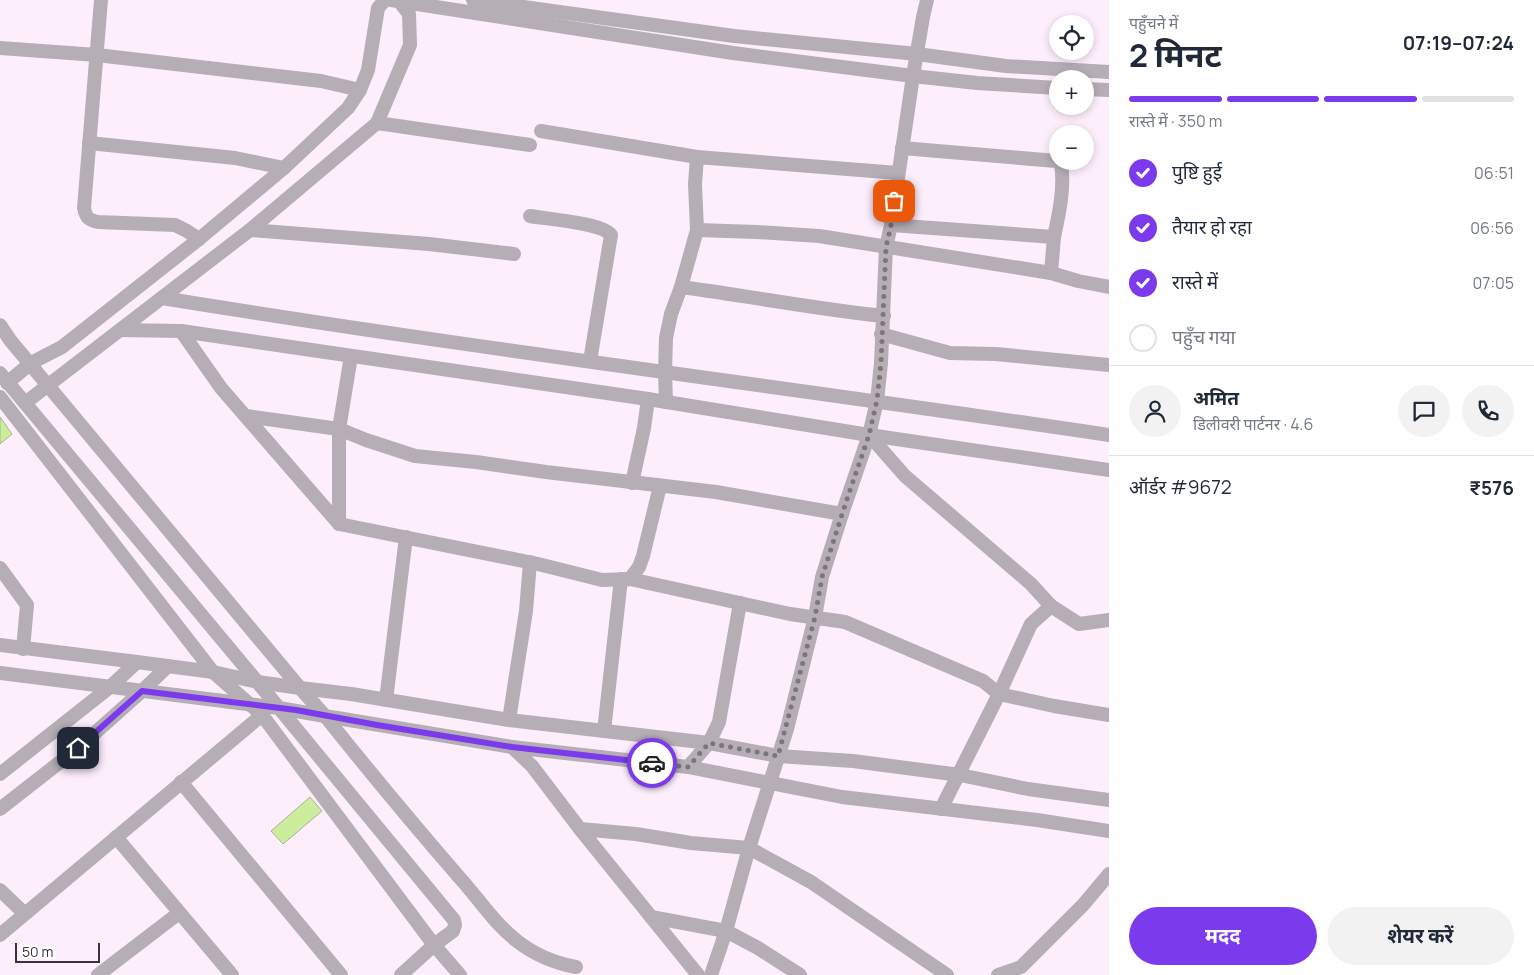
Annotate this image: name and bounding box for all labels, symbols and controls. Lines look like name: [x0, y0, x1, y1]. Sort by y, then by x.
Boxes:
text: पहुँचने में: [1129, 12, 1178, 34]
map controls: [1049, 15, 1094, 170]
button: locate: [1049, 15, 1094, 60]
text: 07:19–07:24: [1403, 30, 1514, 56]
text: 2 मिनट: [1129, 33, 1222, 77]
button: +: [1049, 70, 1094, 115]
text: रास्ते में · 350 m: [1129, 110, 1222, 132]
button: −: [1049, 125, 1094, 170]
icon: check: [1129, 159, 1157, 187]
text: पुष्टि हुई: [1172, 159, 1222, 185]
text: 06:51: [1474, 162, 1514, 184]
pin: [873, 180, 915, 222]
icon: bag: [880, 187, 908, 215]
icon: check: [1129, 214, 1157, 242]
text: तैयार हो रहा: [1172, 214, 1252, 240]
text: 06:56: [1470, 217, 1514, 239]
icon: check: [1129, 269, 1157, 297]
text: रास्ते में: [1172, 269, 1218, 295]
text: 07:05: [1472, 272, 1514, 294]
text: पहुँच गया: [1172, 324, 1235, 350]
button: person: [1129, 385, 1181, 437]
text: अमित: [1193, 385, 1239, 411]
button: chat: [1398, 385, 1450, 437]
button: phone: [1462, 385, 1514, 437]
text: डिलीवरी पार्टनर · 4.6: [1193, 413, 1313, 435]
text: ऑर्डर #9672: [1129, 474, 1232, 500]
text: ₹576: [1469, 475, 1514, 501]
pin: [57, 727, 99, 769]
icon: home: [64, 734, 92, 762]
courier: [627, 738, 677, 788]
icon: car: [638, 749, 666, 777]
button: मदद: [1129, 907, 1317, 965]
button: शेयर करें: [1327, 907, 1514, 965]
scale bar: [15, 940, 100, 963]
text: 50 m: [22, 942, 53, 961]

